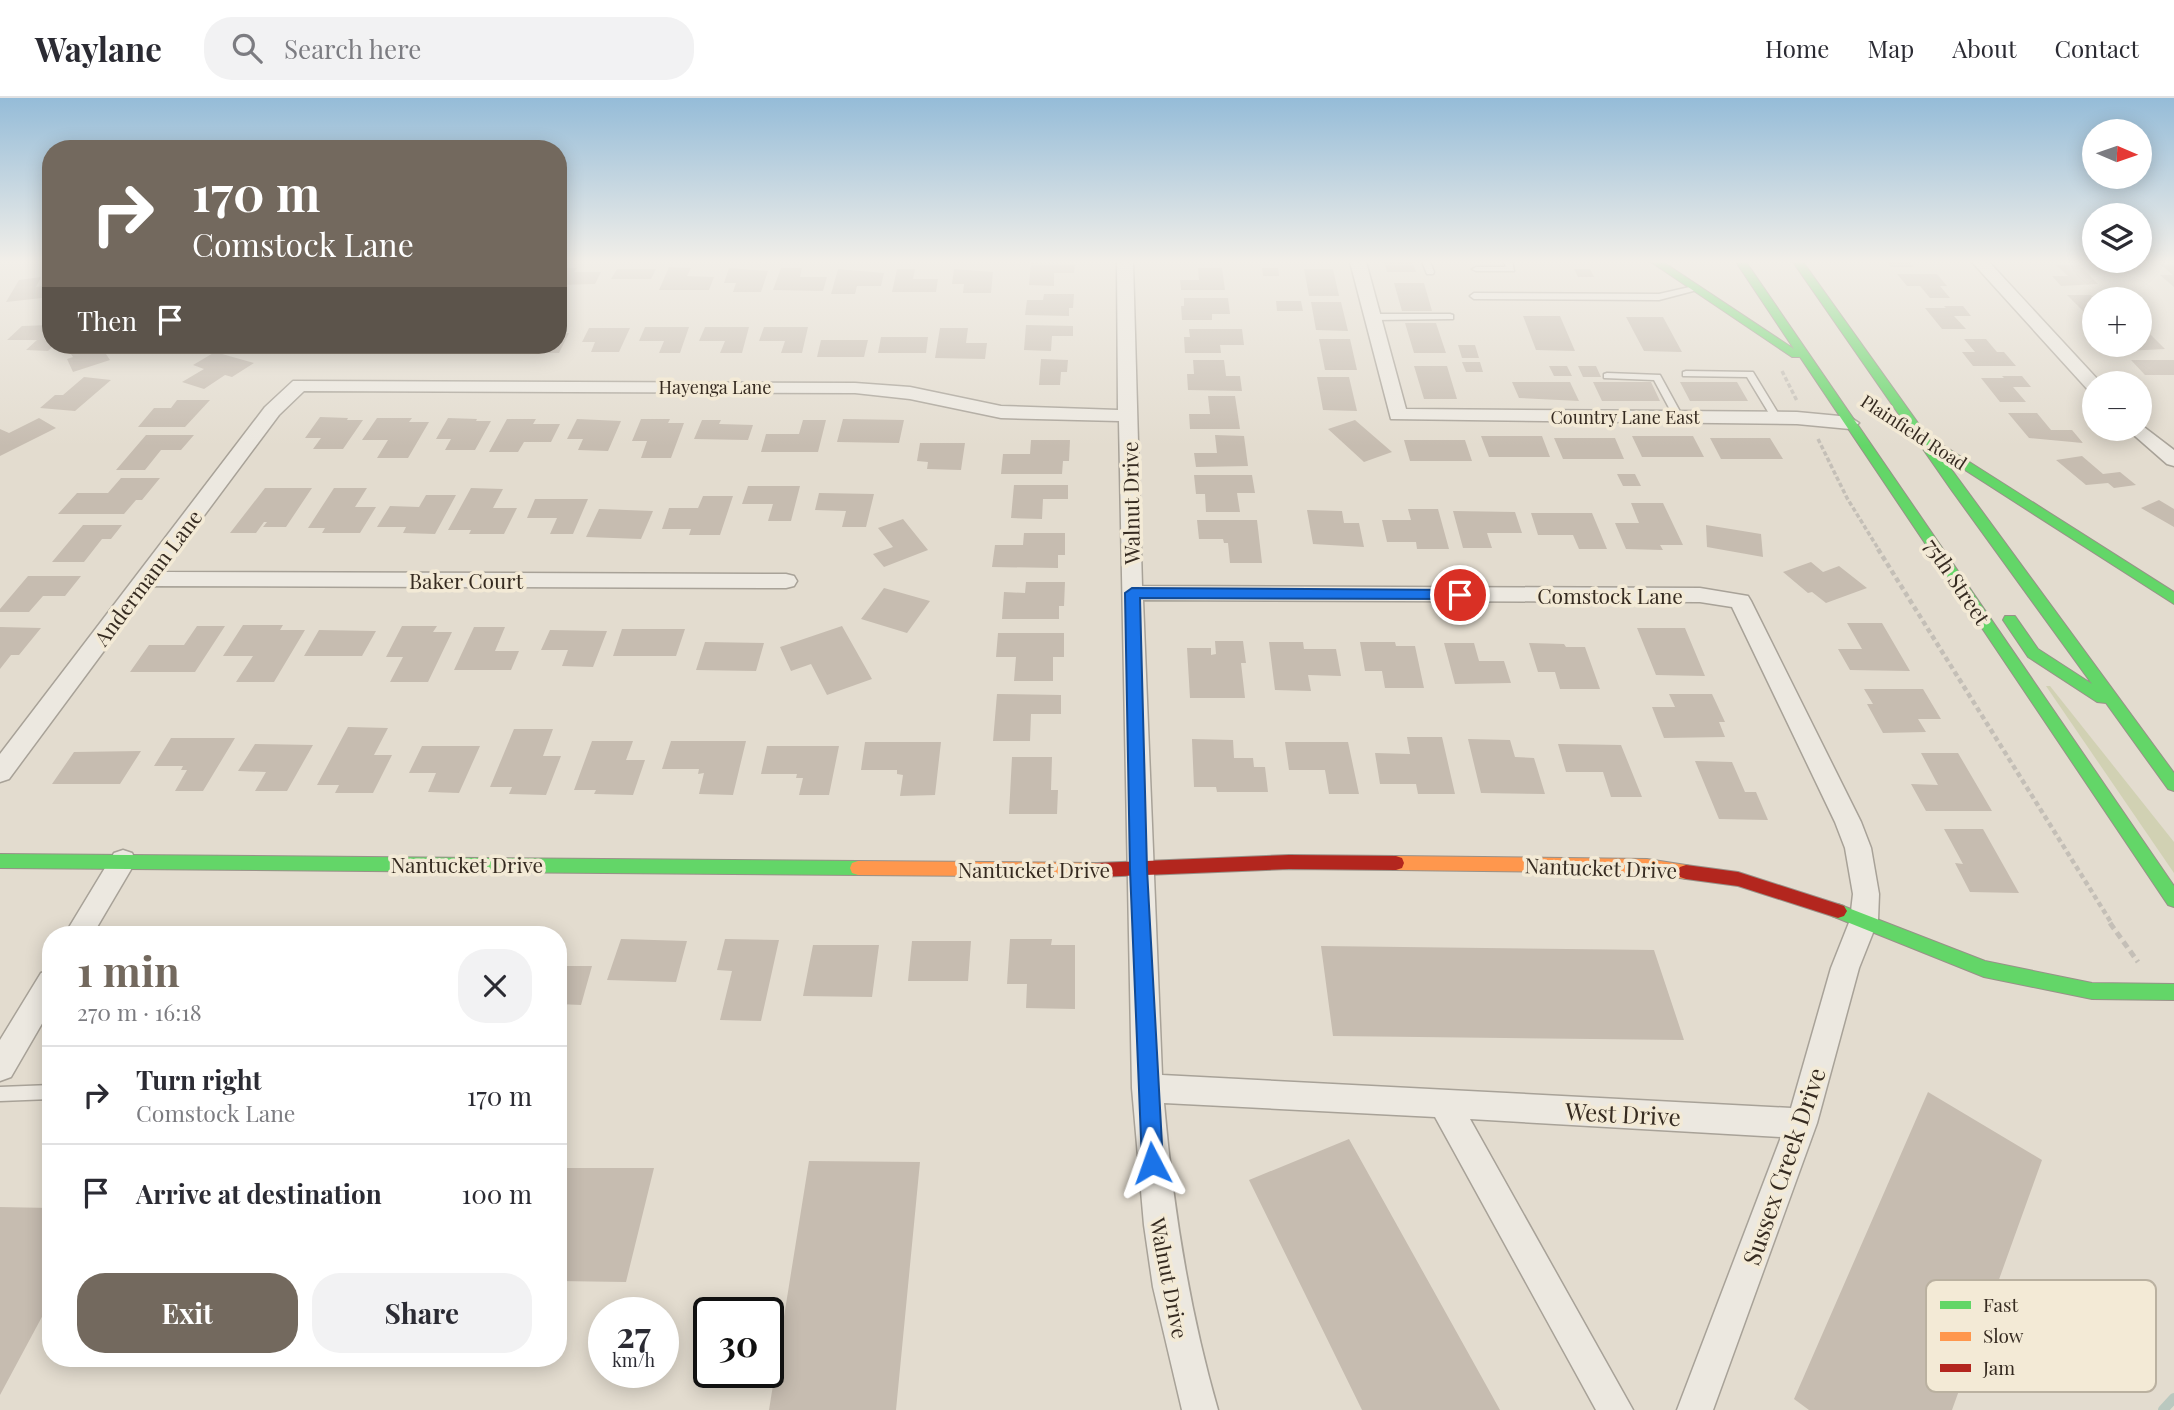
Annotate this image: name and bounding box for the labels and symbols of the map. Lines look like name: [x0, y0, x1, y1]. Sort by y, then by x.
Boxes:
north arrow: [2082, 119, 2152, 189]
street label: Hayenga Lane: [659, 375, 771, 399]
street label: Plainfield Road: [1856, 389, 1972, 475]
street label: Country Lane East: [1550, 405, 1700, 429]
street label: Walnut Drive: [1115, 441, 1145, 566]
street label: Andermann Lane: [86, 503, 207, 651]
street label: 75th Street: [1919, 532, 1998, 630]
pin: [1430, 565, 1490, 625]
street label: Baker Court: [409, 566, 524, 594]
street label: Comstock Lane: [1537, 581, 1683, 609]
street label: Nantucket Drive: [391, 850, 543, 878]
street label: Nantucket Drive: [1524, 850, 1678, 884]
street label: Nantucket Drive: [958, 855, 1110, 883]
street label: Sussex Creek Drive: [1734, 1063, 1832, 1269]
street label: West Drive: [1563, 1094, 1682, 1132]
position arrow: [1115, 1126, 1189, 1200]
street label: Walnut Drive: [1144, 1214, 1195, 1341]
legend: [1926, 1280, 2156, 1392]
text: Fast: [1983, 1291, 2019, 1317]
speed limit sign: 30: [693, 1297, 784, 1388]
text: Slow: [1983, 1322, 2024, 1348]
text: Jam: [1982, 1354, 2015, 1380]

